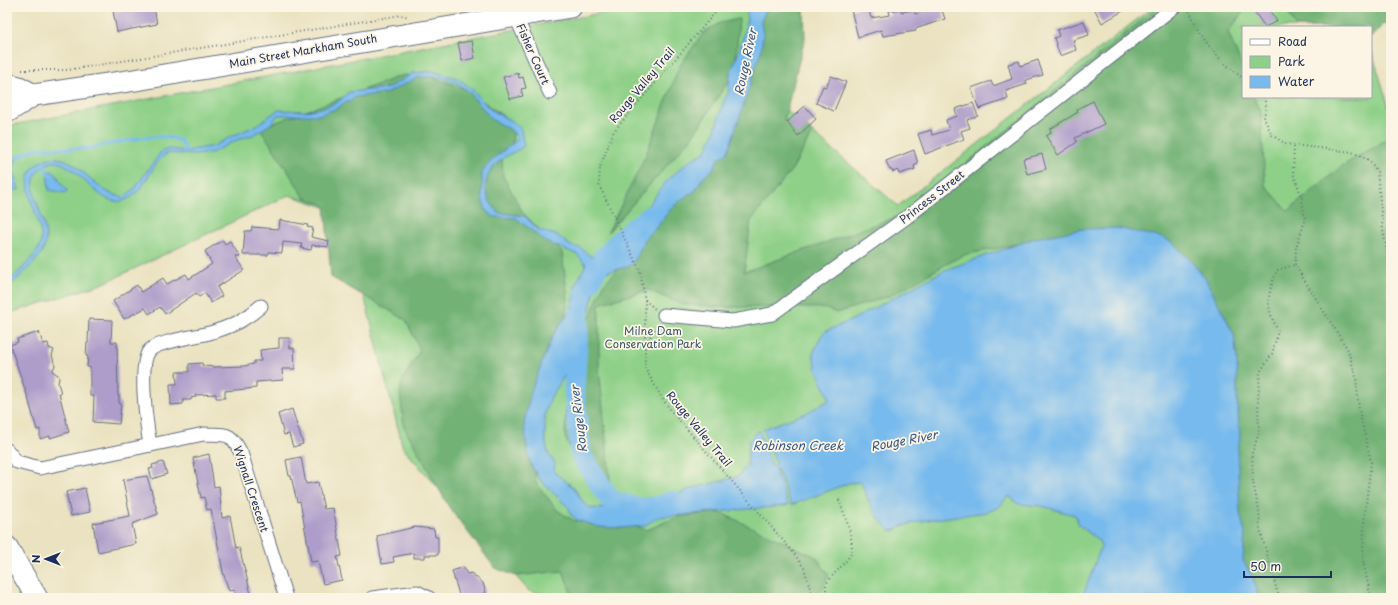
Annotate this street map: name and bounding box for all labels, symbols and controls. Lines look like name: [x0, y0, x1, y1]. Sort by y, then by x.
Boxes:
street label: Fisher Court: [512, 20, 555, 88]
water label: Rouge River: [729, 25, 761, 97]
legend: [1242, 26, 1372, 98]
street label: Main Street Markham South: [228, 29, 378, 72]
text: Road: [1278, 32, 1307, 50]
street label: Rouge Valley Trail: [605, 43, 678, 126]
text: Park: [1278, 52, 1305, 70]
text: Water: [1278, 72, 1315, 90]
street label: Princess Street: [896, 165, 968, 227]
park label: Milne Dam Conservation Park: [605, 322, 702, 352]
water label: Rouge River: [565, 383, 591, 454]
street label: Rouge Valley Trail: [663, 387, 736, 470]
water label: Rouge River: [869, 424, 940, 455]
water label: Robinson Creek: [753, 436, 844, 454]
street label: Wignall Crescent: [230, 443, 274, 535]
north arrow: [26, 539, 66, 579]
scale bar: [1244, 553, 1331, 579]
text: N: [27, 554, 44, 563]
text: 50 m: [1250, 557, 1281, 575]

